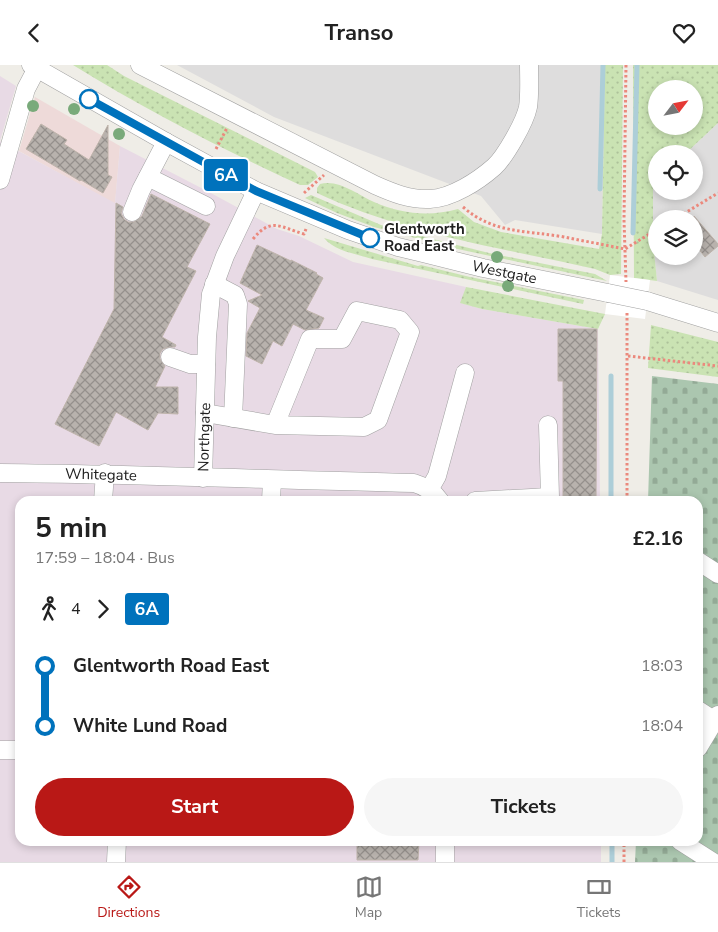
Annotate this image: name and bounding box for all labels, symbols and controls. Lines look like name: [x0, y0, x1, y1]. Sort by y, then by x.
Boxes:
text: Transo: [325, 18, 393, 48]
icon: back: [20, 19, 48, 47]
icon: heart: [670, 19, 698, 47]
north arrow: [648, 80, 702, 135]
map controls: [648, 80, 703, 265]
unlabelled marker: [79, 89, 99, 109]
button: locate: [648, 145, 703, 200]
line badge: 6A: [204, 159, 248, 191]
text: 6A: [214, 163, 238, 187]
button: layers: [648, 210, 703, 265]
place label: Glentworth Road East: [384, 219, 465, 256]
marker: Glentworth Road East: [360, 228, 380, 248]
street label: Westgate: [470, 256, 539, 289]
street label: Northgate: [193, 402, 215, 472]
street label: Whitegate: [65, 464, 137, 485]
text: 5 min: [35, 509, 107, 547]
text: £2.16: [633, 526, 683, 552]
text: 17:59 – 18:04 · Bus: [35, 547, 175, 569]
icon: walk: [35, 595, 63, 623]
icon: forward: [89, 595, 117, 623]
text: 6A: [135, 597, 159, 621]
text: 4: [71, 598, 81, 620]
text: Glentworth Road East: [73, 653, 269, 679]
text: 18:03: [641, 655, 683, 677]
text: White Lund Road: [73, 713, 227, 739]
text: 18:04: [641, 715, 683, 737]
button: Start: [35, 778, 354, 836]
button: Tickets: [364, 778, 683, 836]
tab: Directions: [97, 873, 160, 922]
tab: Map: [355, 873, 383, 922]
tab: Tickets: [577, 873, 621, 922]

